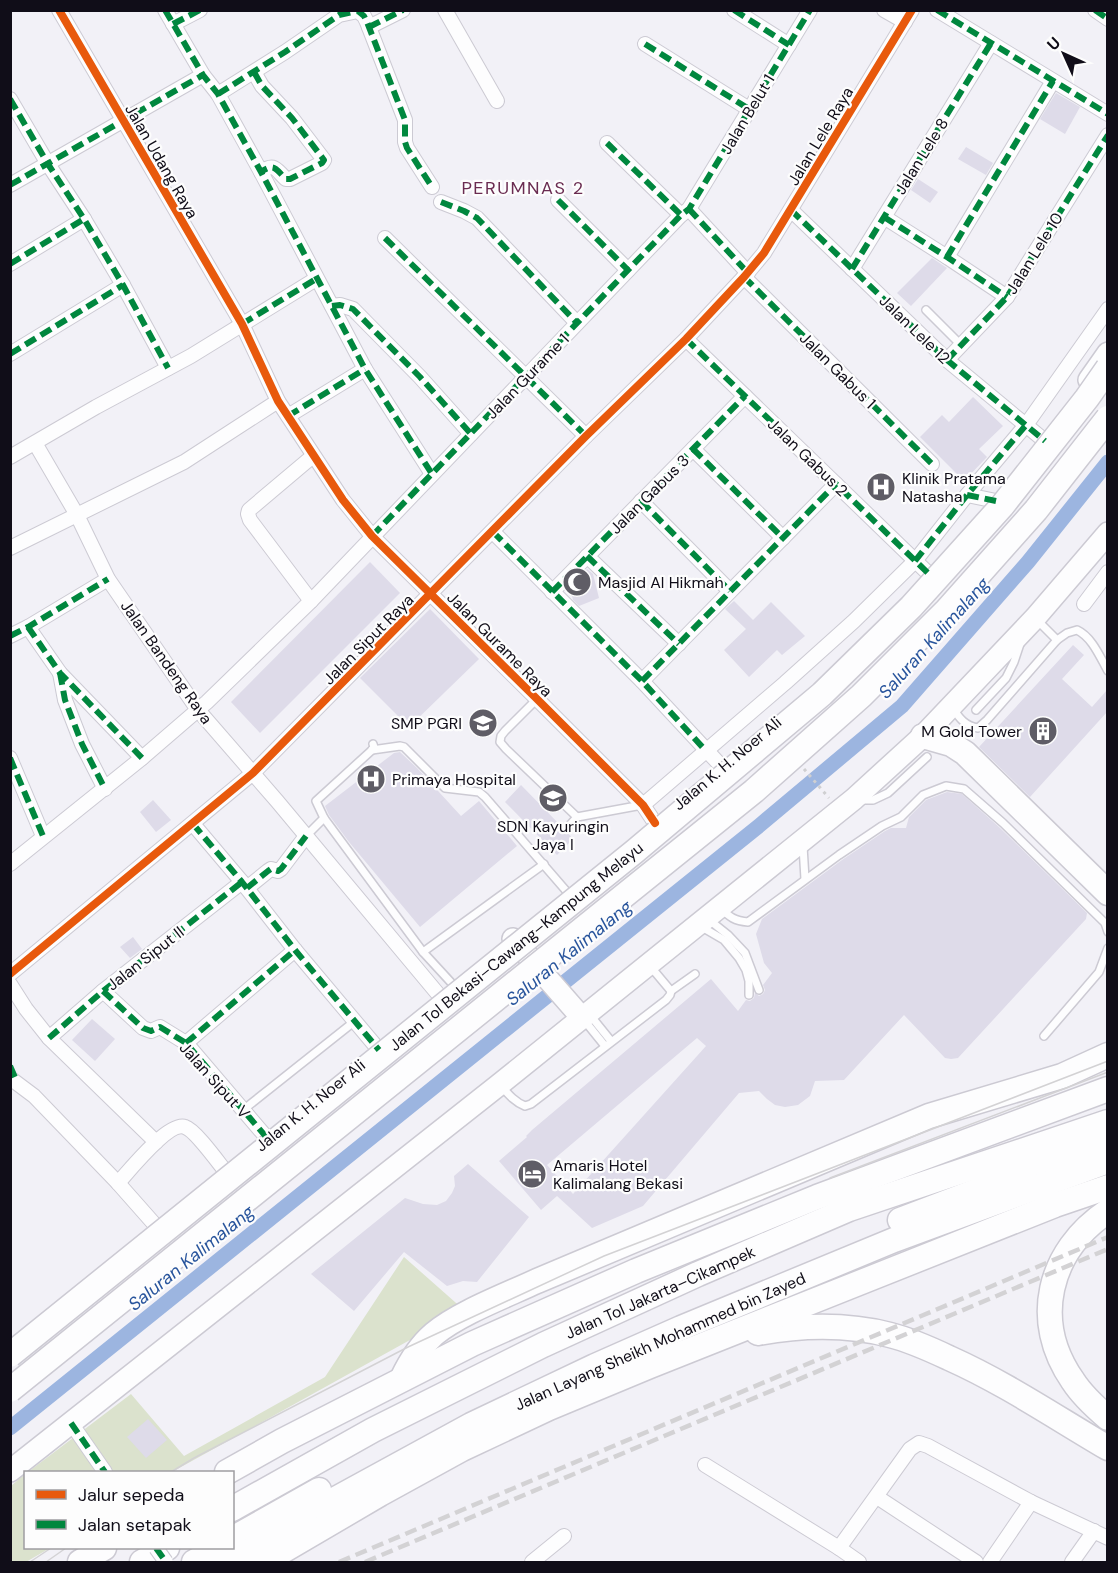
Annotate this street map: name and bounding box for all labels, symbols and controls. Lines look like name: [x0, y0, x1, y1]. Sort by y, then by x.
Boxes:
north arrow: [1034, 24, 1094, 84]
text: U: [1042, 32, 1065, 55]
street label: Jalan Belut 1: [715, 71, 779, 158]
street label: Jalan Lele Raya: [783, 83, 858, 189]
street label: Jalan Udang Raya: [120, 100, 203, 222]
street label: Jalan Lele 8: [890, 114, 953, 198]
district label: PERUMNAS 2: [461, 176, 585, 200]
street label: Jalan Lele 10: [1001, 208, 1068, 298]
street label: Jalan Lele 12: [875, 290, 955, 368]
street label: Jalan Gabus 1: [795, 328, 880, 413]
street label: Jalan Gurame 1: [481, 329, 573, 424]
street label: Jalan Gabus 2: [763, 414, 852, 501]
street label: Jalan Gabus 3: [605, 450, 694, 539]
place label: Klinik Pratama Natasha: [902, 468, 1006, 507]
hospital icon: Klinik Pratama Natasha: [865, 471, 897, 503]
mosque icon: Masjid Al Hikmah: [561, 566, 593, 598]
water label: Saluran Kalimalang: [873, 571, 996, 704]
place label: Masjid Al Hikmah: [598, 572, 724, 593]
street label: Jalan Gurame Raya: [442, 587, 557, 702]
street label: Jalan Siput Raya: [318, 589, 418, 689]
street label: Jalan Bandeng Raya: [116, 596, 217, 728]
school or university icon: SMP PGRI: [467, 707, 499, 739]
street label: Jalan K. H. Noer Ali: [669, 712, 786, 815]
place label: SMP PGRI: [391, 713, 462, 734]
building icon: M Gold Tower: [1027, 715, 1059, 747]
place label: M Gold Tower: [921, 721, 1022, 742]
hospital icon: Primaya Hospital: [355, 763, 387, 795]
place label: Primaya Hospital: [392, 769, 516, 790]
school or university icon: SDN Kayuringin Jaya I: [537, 782, 569, 814]
place label: SDN Kayuringin Jaya I: [497, 816, 609, 855]
street label: Jalan Tol Bekasi–Cawang–Kampung Melayu: [385, 837, 648, 1056]
water label: Saluran Kalimalang: [501, 894, 638, 1011]
street label: Jalan Siput II: [102, 922, 188, 995]
street label: Jalan Siput V: [175, 1038, 255, 1123]
street label: Jalan K. H. Noer Ali: [251, 1055, 370, 1156]
place label: Amaris Hotel Kalimalang Bekasi: [553, 1155, 683, 1194]
hotel icon: Amaris Hotel Kalimalang Bekasi: [516, 1158, 548, 1190]
water label: Saluran Kalimalang: [123, 1199, 260, 1316]
street label: Jalan Tol Jakarta–Cikampek: [562, 1241, 758, 1344]
street label: Jalan Layang Sheikh Mohammed bin Zayed: [512, 1268, 809, 1415]
legend: [24, 1471, 234, 1549]
text: Jalur sepeda: [78, 1483, 184, 1507]
text: Jalan setapak: [78, 1513, 192, 1537]

